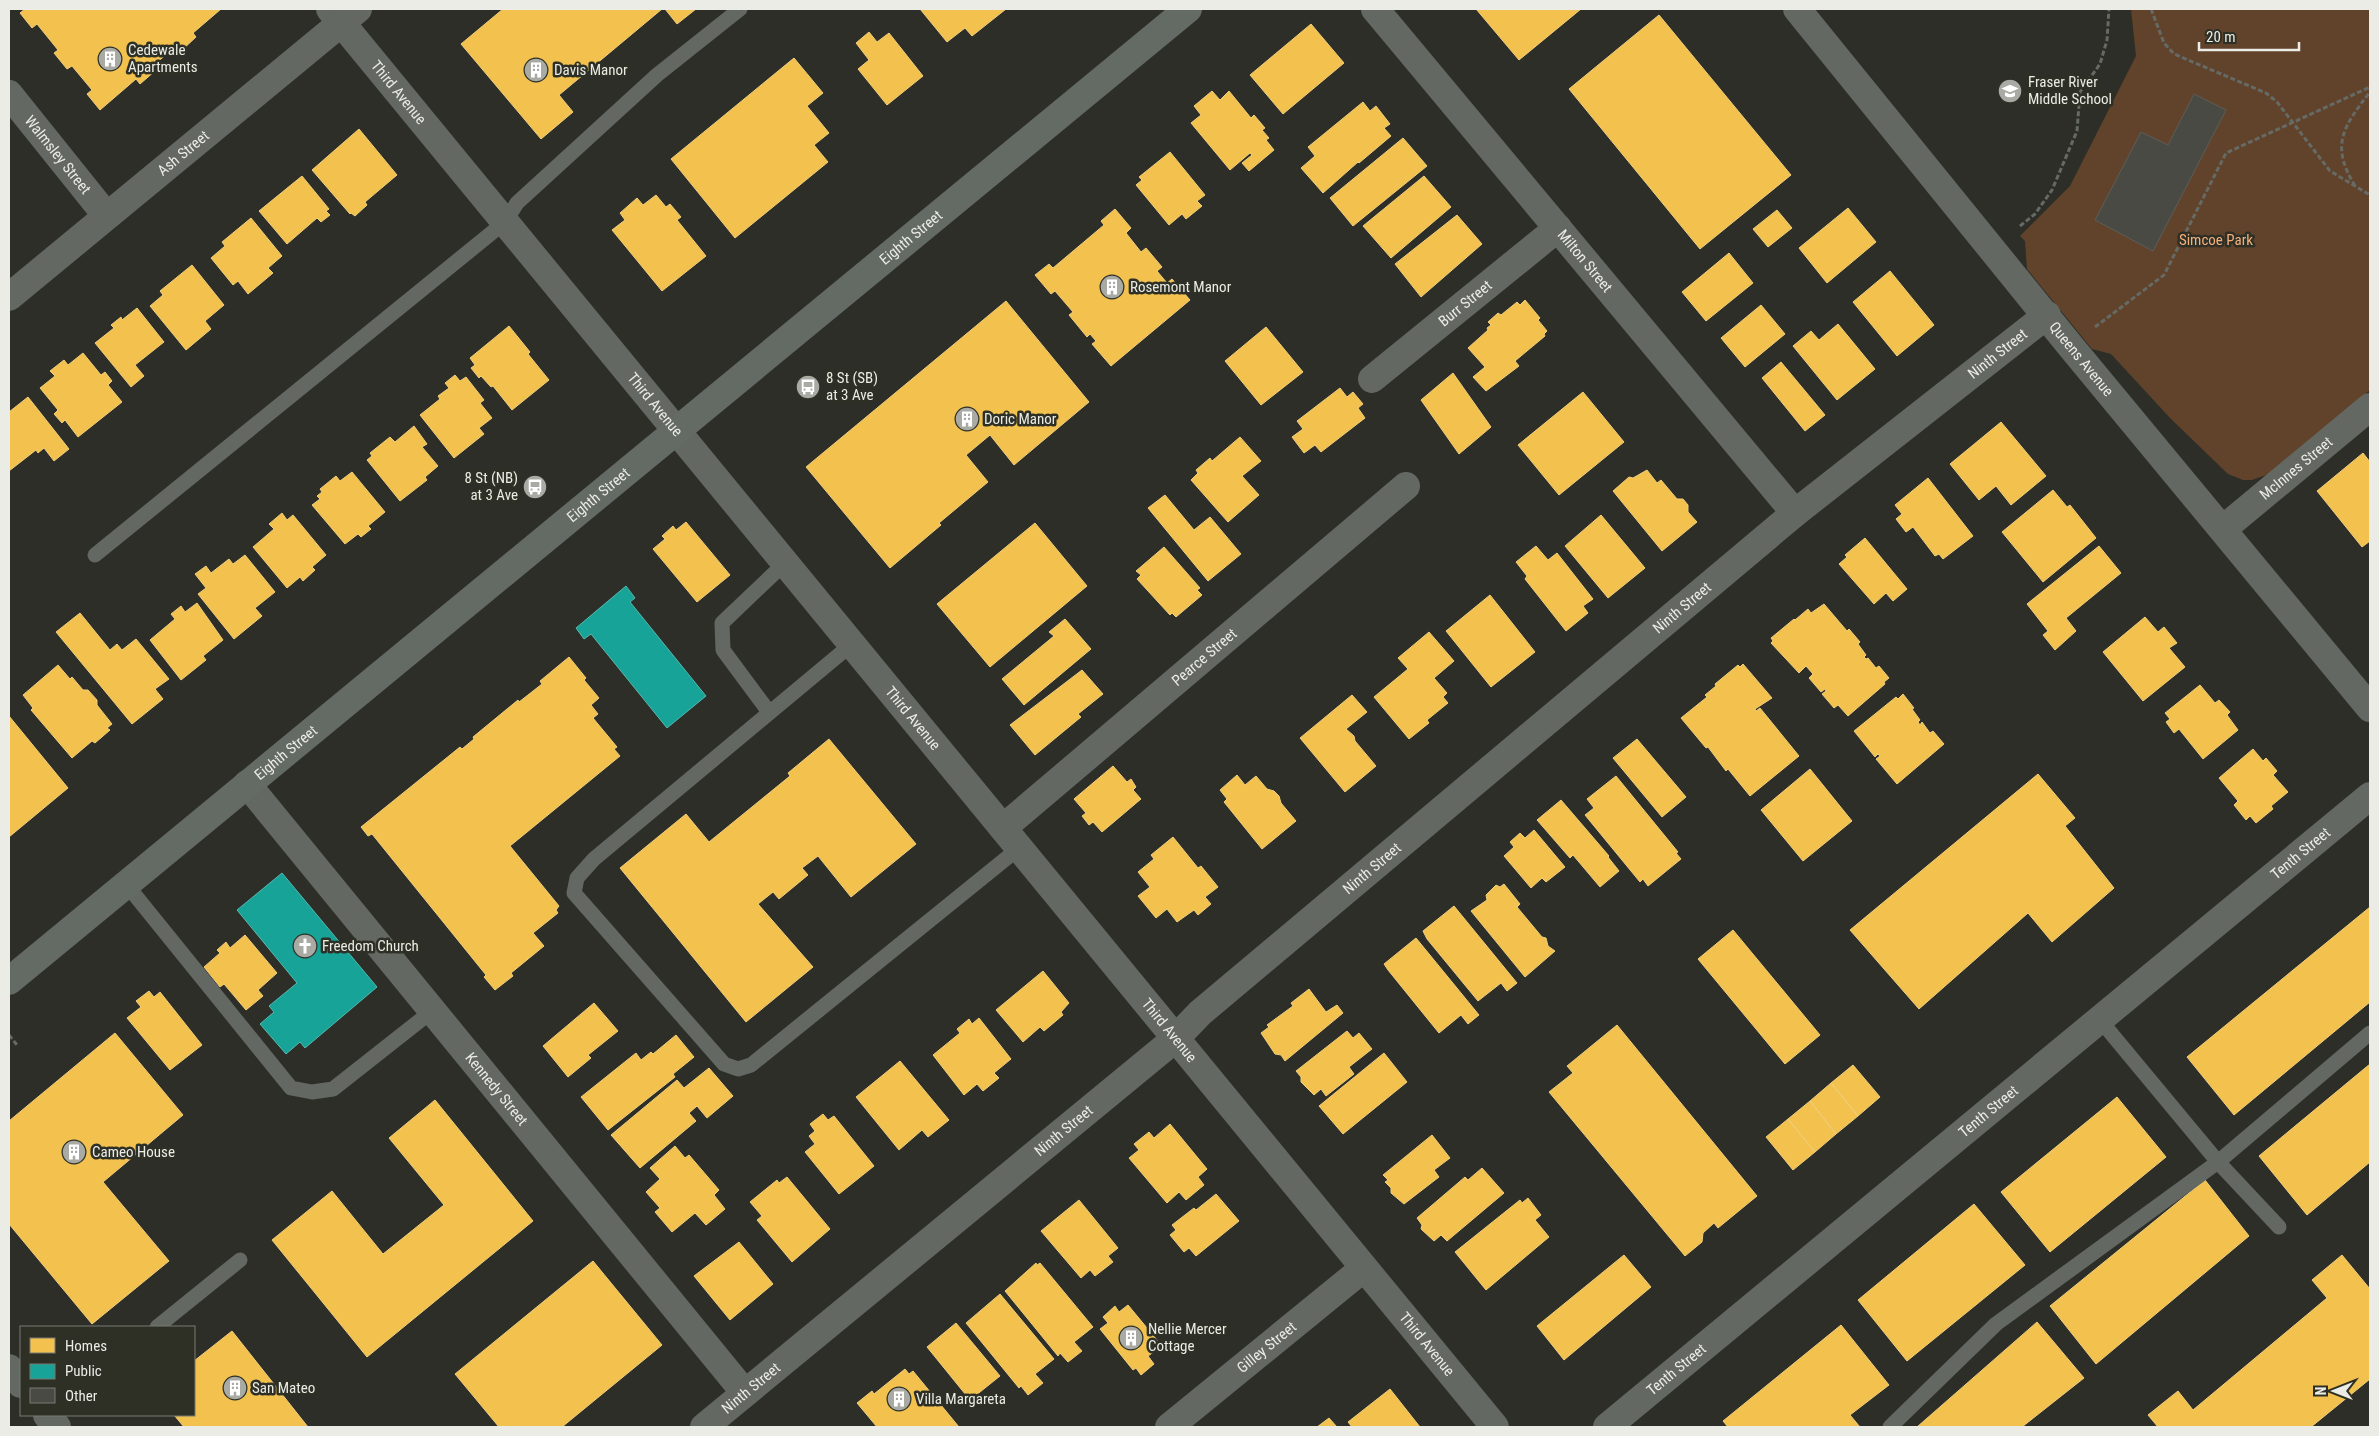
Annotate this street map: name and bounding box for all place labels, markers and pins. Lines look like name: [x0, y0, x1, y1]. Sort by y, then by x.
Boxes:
place label: Cedewale Apartments: [128, 41, 198, 76]
building icon: Cedewale Apartments: [97, 46, 123, 72]
building icon: Davis Manor: [523, 57, 549, 83]
place label: Davis Manor: [554, 61, 628, 79]
place label: Fraser River Middle School: [2028, 73, 2112, 108]
school or university icon: Fraser River Middle School: [1997, 78, 2023, 104]
building icon: Rosemont Manor: [1099, 274, 1125, 300]
place label: Rosemont Manor: [1130, 278, 1232, 296]
place label: 8 St (SB) at 3 Ave: [826, 369, 878, 404]
bus stop icon: 8 St (SB) at 3 Ave: [795, 374, 821, 400]
building icon: Doric Manor: [954, 406, 980, 432]
place label: Doric Manor: [984, 410, 1057, 428]
place label: 8 St (NB) at 3 Ave: [465, 469, 518, 504]
bus stop icon: 8 St (NB) at 3 Ave: [522, 474, 548, 500]
church icon: Freedom Church: [292, 933, 318, 959]
place label: Freedom Church: [322, 937, 419, 955]
building icon: Cameo House: [61, 1139, 87, 1165]
place label: Cameo House: [92, 1143, 175, 1161]
place label: Nellie Mercer Cottage: [1148, 1320, 1227, 1355]
building icon: Nellie Mercer Cottage: [1118, 1325, 1144, 1351]
building icon: San Mateo: [222, 1375, 248, 1401]
place label: San Mateo: [252, 1379, 315, 1397]
building icon: Villa Margareta: [886, 1386, 912, 1412]
place label: Villa Margareta: [916, 1390, 1006, 1408]

